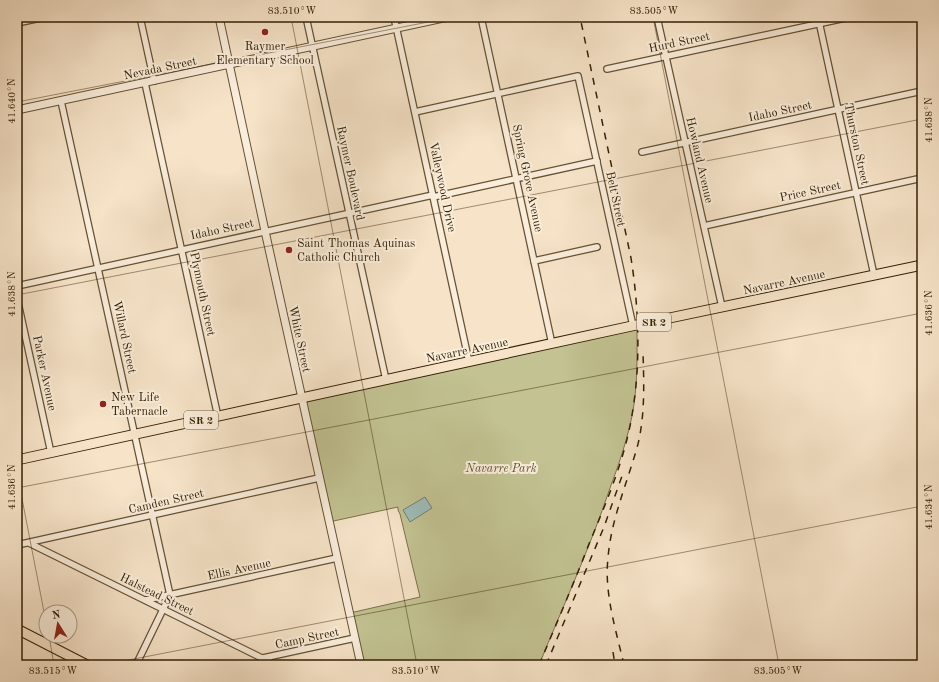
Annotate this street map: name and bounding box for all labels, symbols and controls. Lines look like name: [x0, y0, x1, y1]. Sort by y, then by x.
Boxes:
text: 83.510°W: [268, 6, 316, 16]
text: 83.505°W: [630, 6, 678, 16]
marker: Raymer Elementary School: [260, 27, 270, 37]
street label: Hurd Street: [648, 31, 711, 55]
place label: Raymer Elementary School: [216, 41, 314, 67]
street label: Nevada Street: [123, 55, 198, 83]
text: 41.640°N: [7, 78, 17, 124]
text: 41.638°N: [924, 97, 934, 143]
street label: Idaho Street: [747, 99, 813, 125]
street label: Thurston Street: [841, 102, 871, 186]
street label: Howland Avenue: [683, 116, 715, 205]
street label: Spring Grove Avenue: [510, 123, 544, 234]
street label: Raymer Boulevard: [334, 125, 366, 222]
street label: Valleywood Drive: [427, 141, 458, 234]
street label: Belt Street: [603, 170, 627, 228]
street label: Price Street: [779, 180, 842, 204]
street label: Idaho Street: [189, 217, 255, 243]
place label: Saint Thomas Aquinas Catholic Church: [297, 238, 415, 264]
marker: Saint Thomas Aquinas Catholic Church: [284, 245, 294, 255]
street label: Plymouth Street: [187, 251, 217, 337]
street label: Navarre Avenue: [742, 268, 827, 298]
text: 41.638°N: [7, 271, 17, 317]
text: 41.636°N: [924, 290, 934, 336]
street label: Willard Street: [110, 300, 138, 375]
street label: White Street: [286, 305, 312, 373]
road number: SR 2: [637, 313, 671, 331]
street label: Parker Avenue: [30, 334, 58, 412]
street label: Navarre Avenue: [425, 336, 510, 366]
place label: New Life Tabernacle: [111, 392, 168, 418]
marker: New Life Tabernacle: [98, 399, 108, 409]
road number: SR 2: [184, 411, 218, 429]
park label: Navarre Park: [464, 463, 537, 475]
text: 41.636°N: [7, 464, 17, 510]
text: 41.634°N: [924, 484, 934, 530]
street label: Camden Street: [127, 487, 205, 516]
street label: Ellis Avenue: [206, 557, 273, 583]
street label: Halstead Street: [118, 572, 196, 618]
north arrow: [38, 604, 78, 644]
text: N: [51, 609, 62, 622]
street label: Camp Street: [274, 626, 340, 652]
text: 83.515°W: [29, 666, 77, 676]
text: 83.510°W: [392, 666, 440, 676]
text: 83.505°W: [754, 666, 802, 676]

